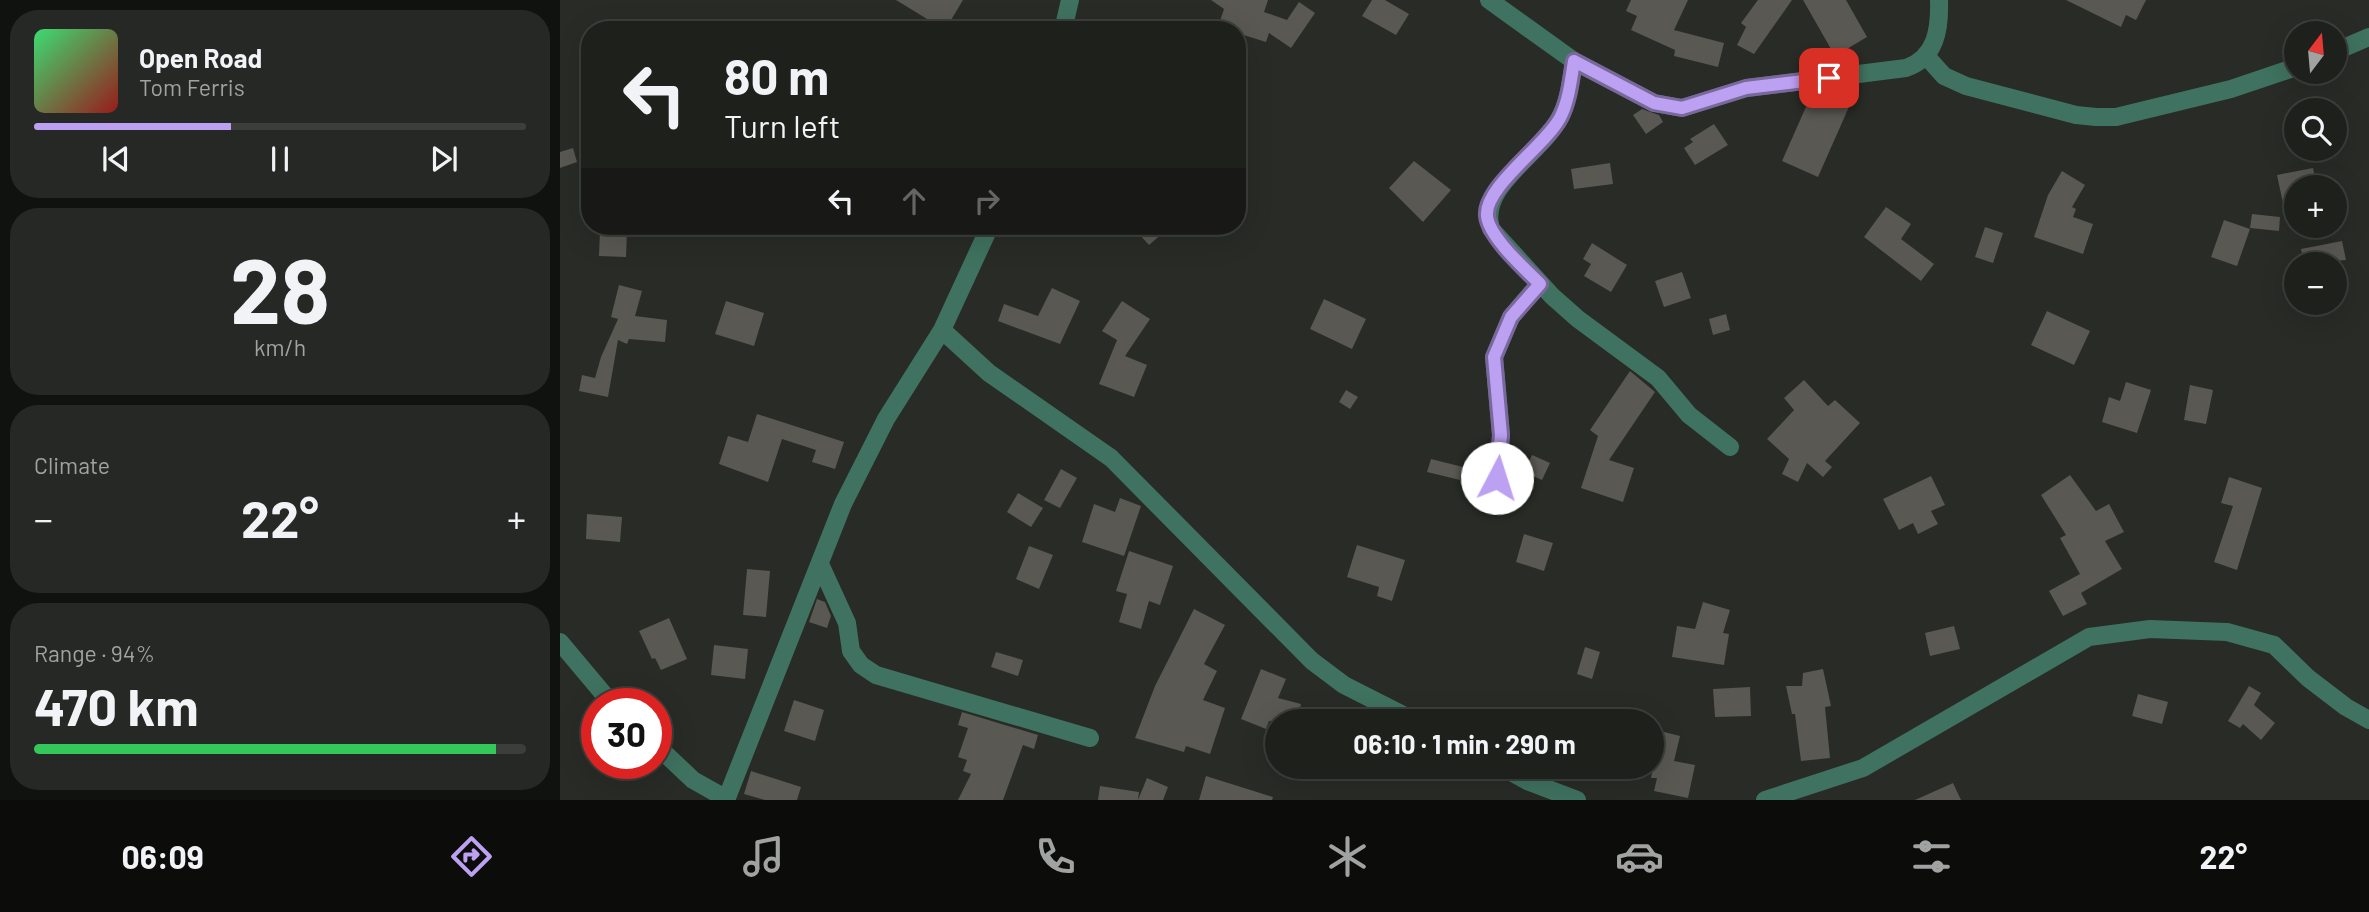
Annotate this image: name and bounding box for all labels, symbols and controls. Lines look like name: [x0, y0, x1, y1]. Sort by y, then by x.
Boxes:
north arrow: [2284, 21, 2347, 84]
map controls: [2284, 21, 2347, 315]
text: Open Road: [139, 42, 262, 73]
text: 80 m: [724, 46, 829, 105]
pin: [1799, 48, 1859, 108]
icon: left: [609, 49, 700, 140]
icon: arrive: [1810, 59, 1848, 97]
text: Tom Ferris: [139, 73, 245, 101]
button: search: [2284, 98, 2347, 161]
text: Turn left: [724, 106, 841, 144]
icon: previous: [97, 140, 135, 178]
icon: pause: [261, 140, 299, 178]
icon: next: [425, 140, 463, 178]
button: +: [2284, 175, 2347, 238]
icon: left: [822, 182, 860, 220]
icon: ahead: [895, 182, 933, 220]
icon: right: [968, 182, 1006, 220]
text: 28: [230, 233, 330, 342]
button: −: [2284, 252, 2347, 315]
text: km/h: [254, 333, 306, 361]
position arrow: [1460, 441, 1534, 515]
text: Climate: [34, 451, 110, 479]
text: 22°: [241, 486, 319, 548]
text: −: [34, 495, 53, 541]
text: +: [507, 495, 526, 541]
text: Range · 94%: [34, 639, 155, 667]
text: 470 km: [34, 674, 199, 736]
speed limit sign: 30: [581, 688, 672, 779]
text: 06:10 · 1 min · 290 m: [1353, 728, 1576, 759]
icon: directions: [447, 832, 496, 881]
icon: music: [739, 832, 788, 881]
icon: phone: [1031, 832, 1080, 881]
icon: climate: [1323, 832, 1372, 881]
icon: car: [1615, 832, 1664, 881]
icon: filters: [1907, 832, 1956, 881]
text: 06:09: [122, 837, 204, 875]
text: 22°: [2200, 837, 2247, 875]

